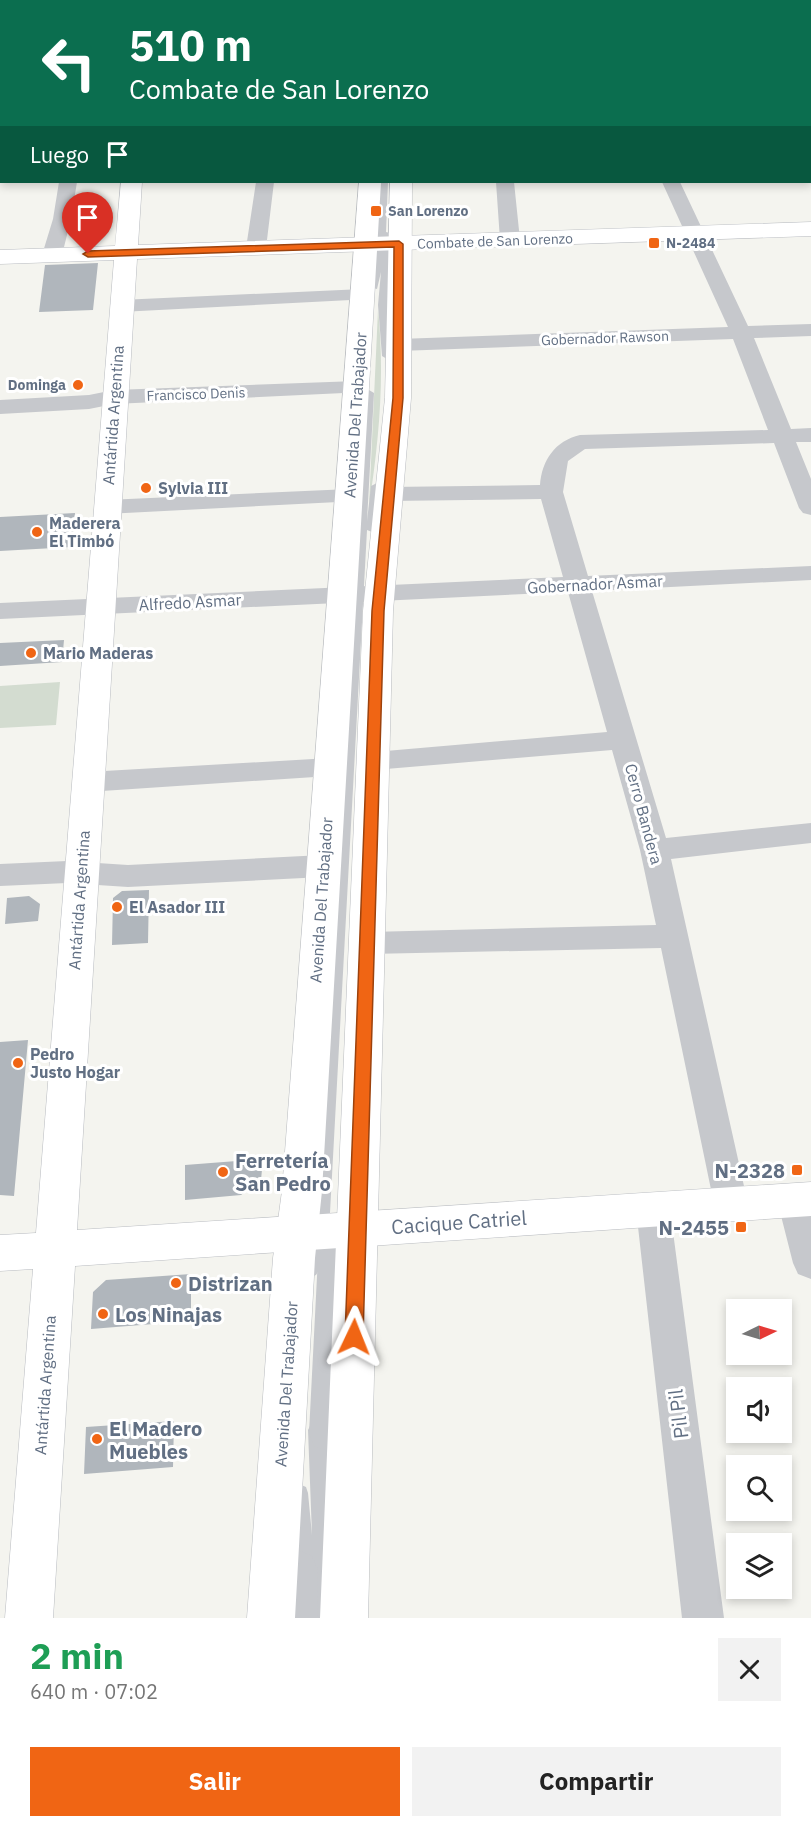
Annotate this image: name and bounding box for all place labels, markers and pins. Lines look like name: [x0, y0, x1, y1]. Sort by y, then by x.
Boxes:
pin: [62, 192, 113, 254]
place label: San Lorenzo: [388, 202, 468, 220]
marker: San Lorenzo: [369, 204, 383, 218]
place label: N-2484: [666, 234, 715, 252]
marker: N-2484: [647, 236, 661, 250]
place label: Dominga: [8, 376, 66, 394]
marker: Dominga: [71, 378, 85, 392]
place label: Sylvia III: [158, 478, 228, 498]
marker: Sylvia III: [139, 481, 153, 495]
place label: Maderera El Timbó: [49, 513, 121, 551]
marker: Maderera El Timbó: [30, 525, 44, 539]
place label: Mario Maderas: [43, 643, 153, 663]
marker: Mario Maderas: [24, 646, 38, 660]
place label: El Asador III: [129, 897, 225, 917]
marker: El Asador III: [110, 900, 124, 914]
place label: Pedro Justo Hogar: [30, 1044, 121, 1082]
marker: Pedro Justo Hogar: [11, 1056, 25, 1070]
place label: Ferretería San Pedro: [235, 1147, 331, 1197]
place label: N-2328: [714, 1157, 785, 1184]
marker: N-2328: [790, 1163, 804, 1177]
marker: Ferretería San Pedro: [216, 1165, 230, 1179]
place label: N-2455: [658, 1214, 729, 1241]
marker: N-2455: [734, 1220, 748, 1234]
place label: Distrizan: [188, 1270, 273, 1297]
marker: Distrizan: [169, 1276, 183, 1290]
place label: Los Ninajas: [115, 1301, 222, 1328]
marker: Los Ninajas: [96, 1307, 110, 1321]
place label: El Madero Muebles: [109, 1415, 202, 1465]
marker: El Madero Muebles: [90, 1432, 104, 1446]

